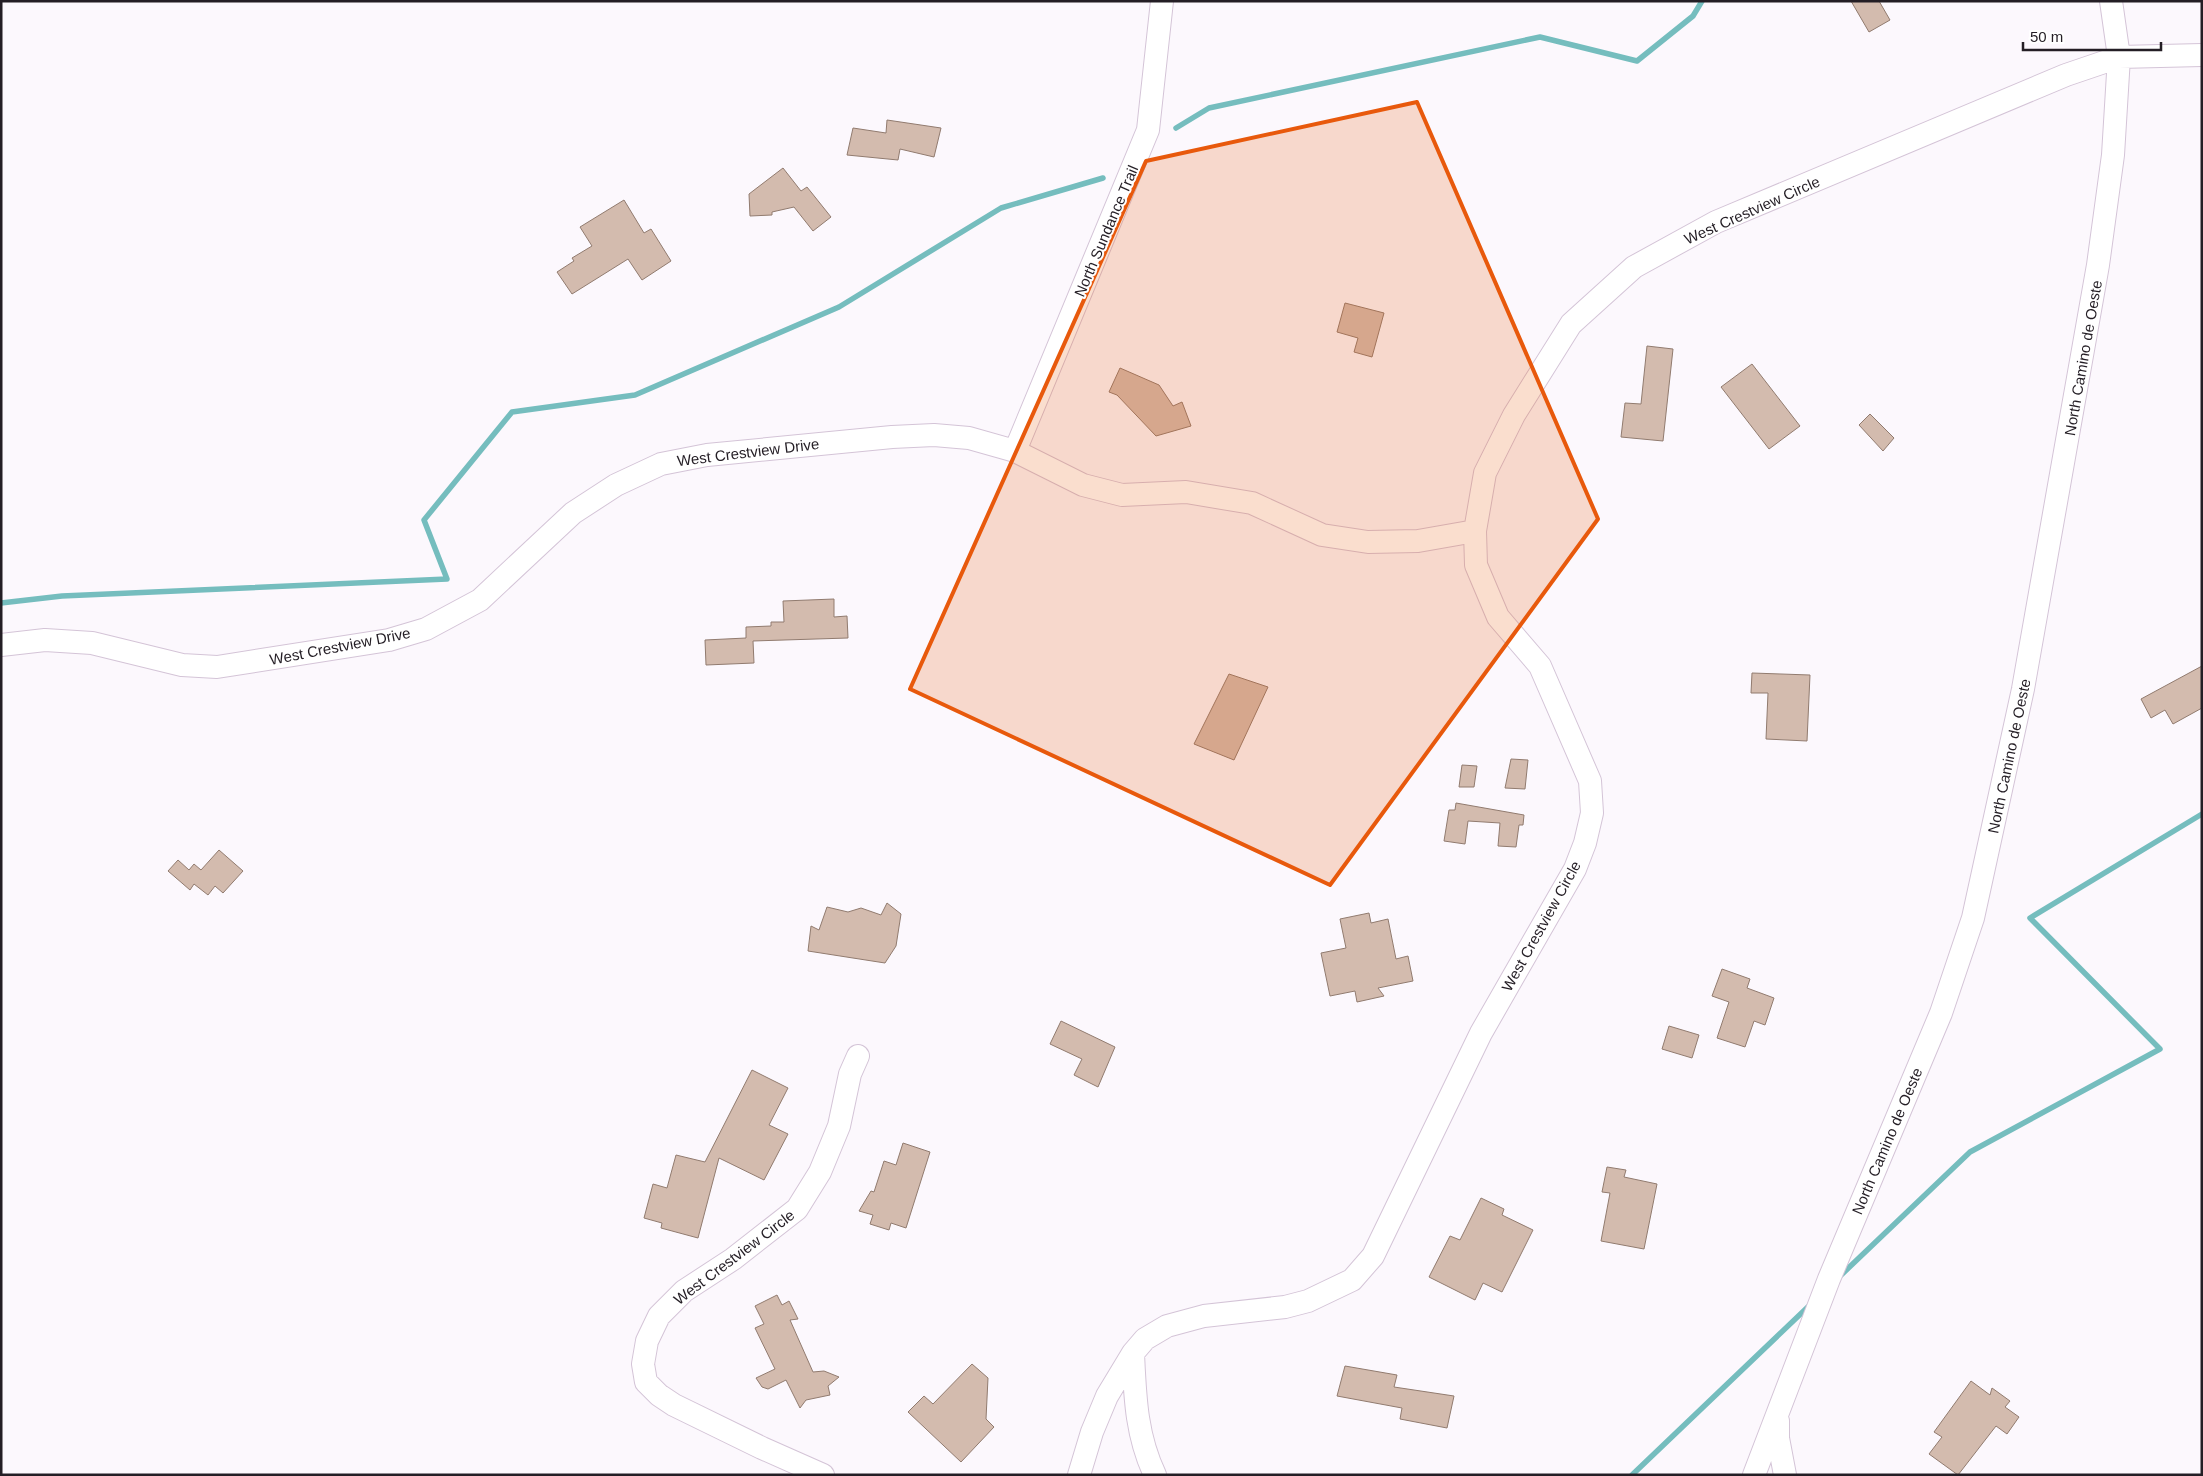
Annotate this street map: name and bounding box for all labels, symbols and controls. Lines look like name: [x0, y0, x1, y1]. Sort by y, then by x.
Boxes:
scale bar: [2023, 20, 2160, 52]
text: 50 m: [2030, 28, 2063, 45]
street label: North Sundance Trail: [1071, 163, 1141, 299]
street label: West Crestview Circle: [1682, 172, 1822, 248]
street label: North Camino de Oeste: [2061, 279, 2105, 437]
street label: West Crestview Drive: [676, 435, 820, 469]
street label: West Crestview Drive: [268, 624, 412, 668]
street label: North Camino de Oeste: [1984, 677, 2034, 835]
street label: West Crestview Circle: [1498, 858, 1584, 994]
street label: North Camino de Oeste: [1848, 1065, 1926, 1217]
street label: West Crestview Circle: [670, 1206, 798, 1308]

